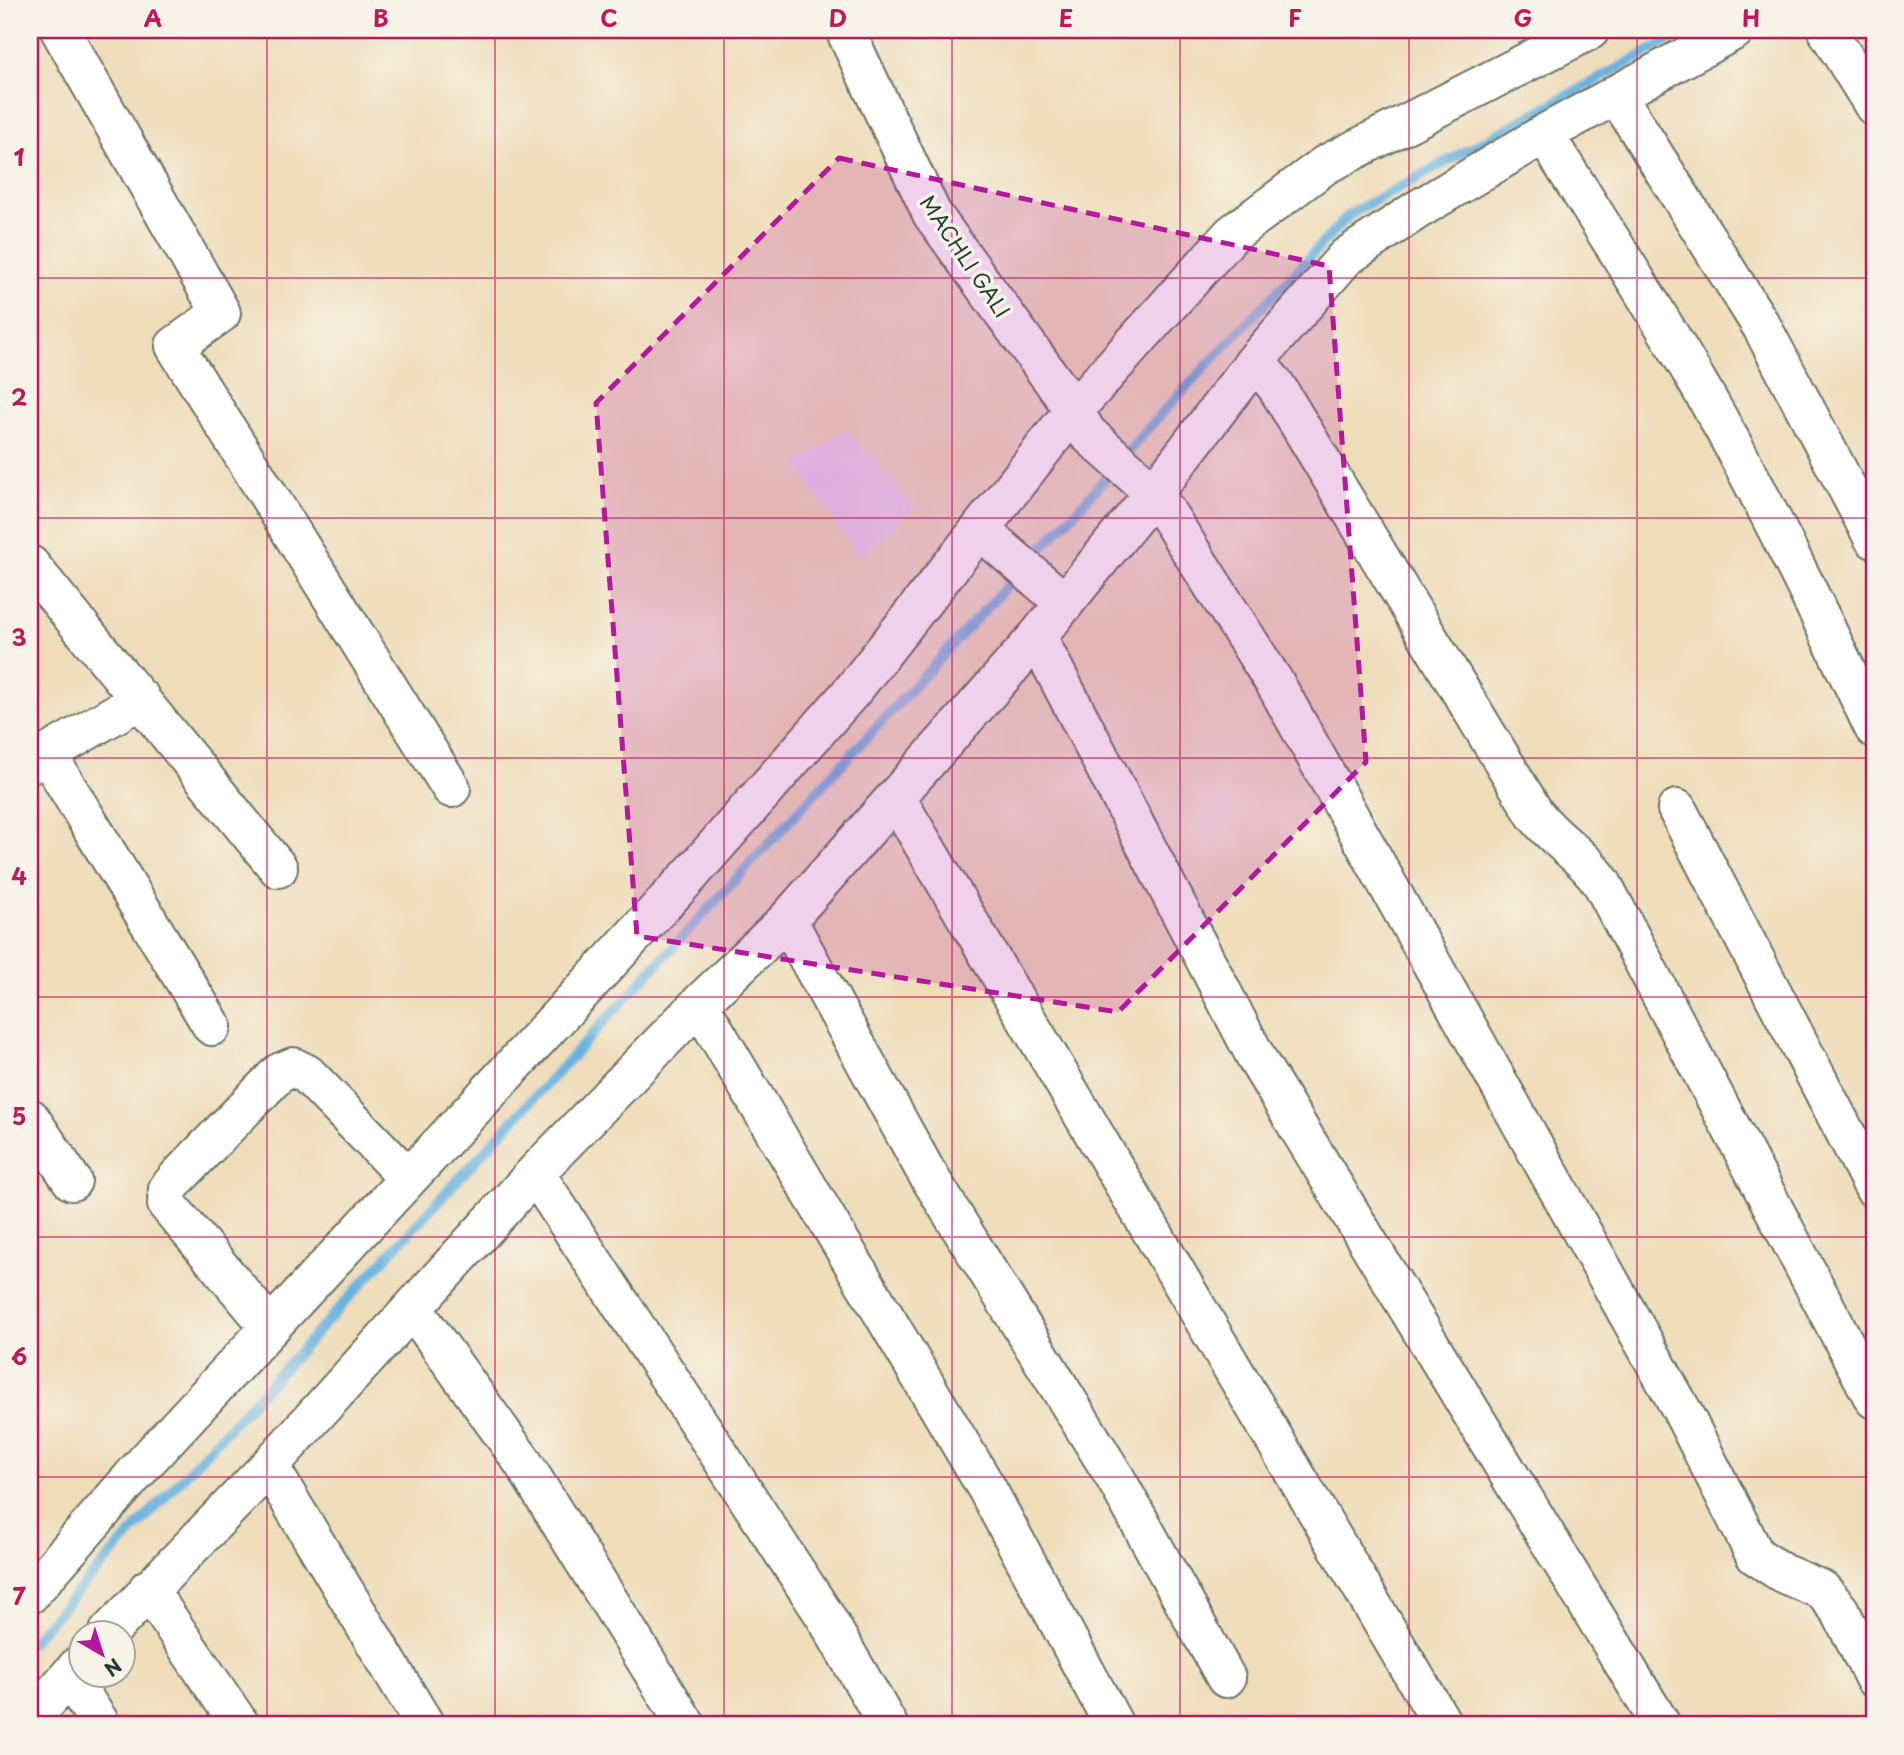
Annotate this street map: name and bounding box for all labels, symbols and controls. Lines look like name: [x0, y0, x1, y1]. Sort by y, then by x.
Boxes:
text: A: [144, 0, 162, 35]
text: B: [373, 0, 389, 35]
text: C: [600, 0, 618, 35]
text: D: [829, 0, 847, 35]
text: E: [1059, 0, 1073, 35]
text: F: [1288, 0, 1302, 35]
text: G: [1514, 0, 1532, 35]
text: H: [1742, 0, 1760, 35]
text: 1: [14, 139, 25, 174]
street label: MACHLI GALI: [913, 188, 1019, 324]
text: 2: [11, 379, 27, 414]
text: 3: [11, 619, 27, 654]
text: 4: [11, 858, 27, 893]
text: 5: [12, 1098, 26, 1133]
text: 6: [11, 1338, 27, 1373]
text: 7: [12, 1578, 26, 1613]
north arrow: [66, 1618, 136, 1688]
text: N: [99, 1652, 128, 1684]

